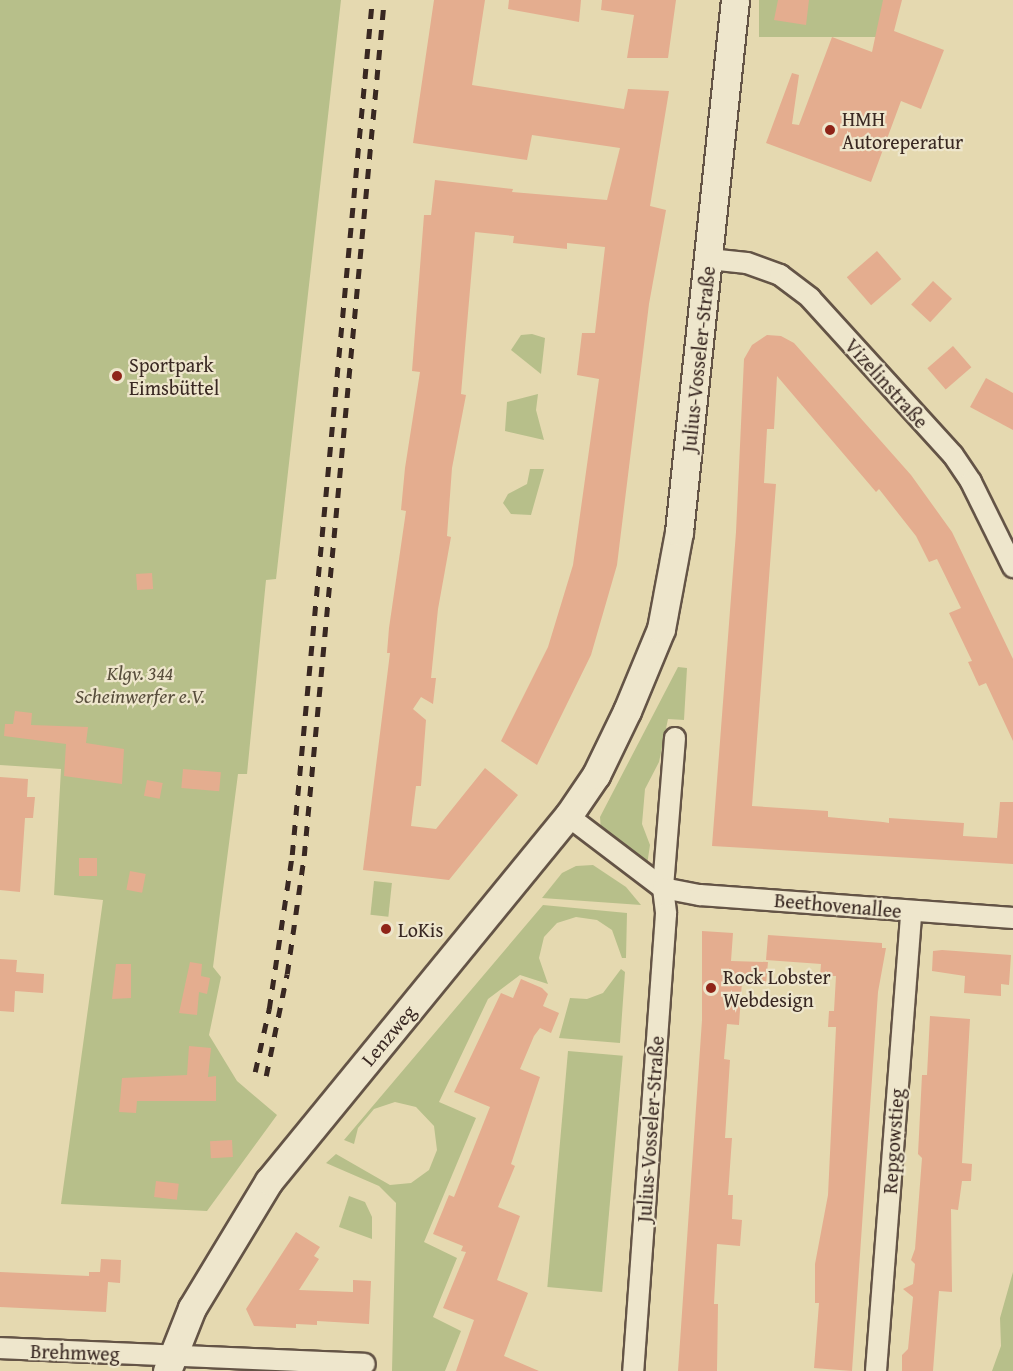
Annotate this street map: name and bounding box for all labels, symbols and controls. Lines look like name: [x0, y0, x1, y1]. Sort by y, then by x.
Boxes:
place label: HMH Autoreperatur: [842, 106, 963, 153]
marker: HMH Autoreperatur: [823, 123, 837, 137]
street label: Julius-Vosseler-Straße: [676, 265, 720, 453]
street label: Vizelinstraße: [840, 333, 934, 433]
place label: Sportpark Eimsbüttel: [129, 352, 219, 399]
marker: Sportpark Eimsbüttel: [110, 369, 124, 383]
park label: Klgv. 344 Scheinwerfer e.V.: [75, 661, 205, 708]
street label: Beethovenallee: [773, 887, 903, 923]
place label: LoKis: [398, 917, 443, 941]
marker: LoKis: [379, 922, 393, 936]
place label: Rock Lobster Webdesign: [723, 964, 831, 1011]
marker: Rock Lobster Webdesign: [704, 981, 718, 995]
street label: Lenzweg: [356, 1000, 420, 1070]
street label: Julius-Vosseler-Straße: [632, 1035, 668, 1223]
street label: Repgowstieg: [877, 1087, 909, 1195]
street label: Brehmweg: [30, 1338, 120, 1366]

